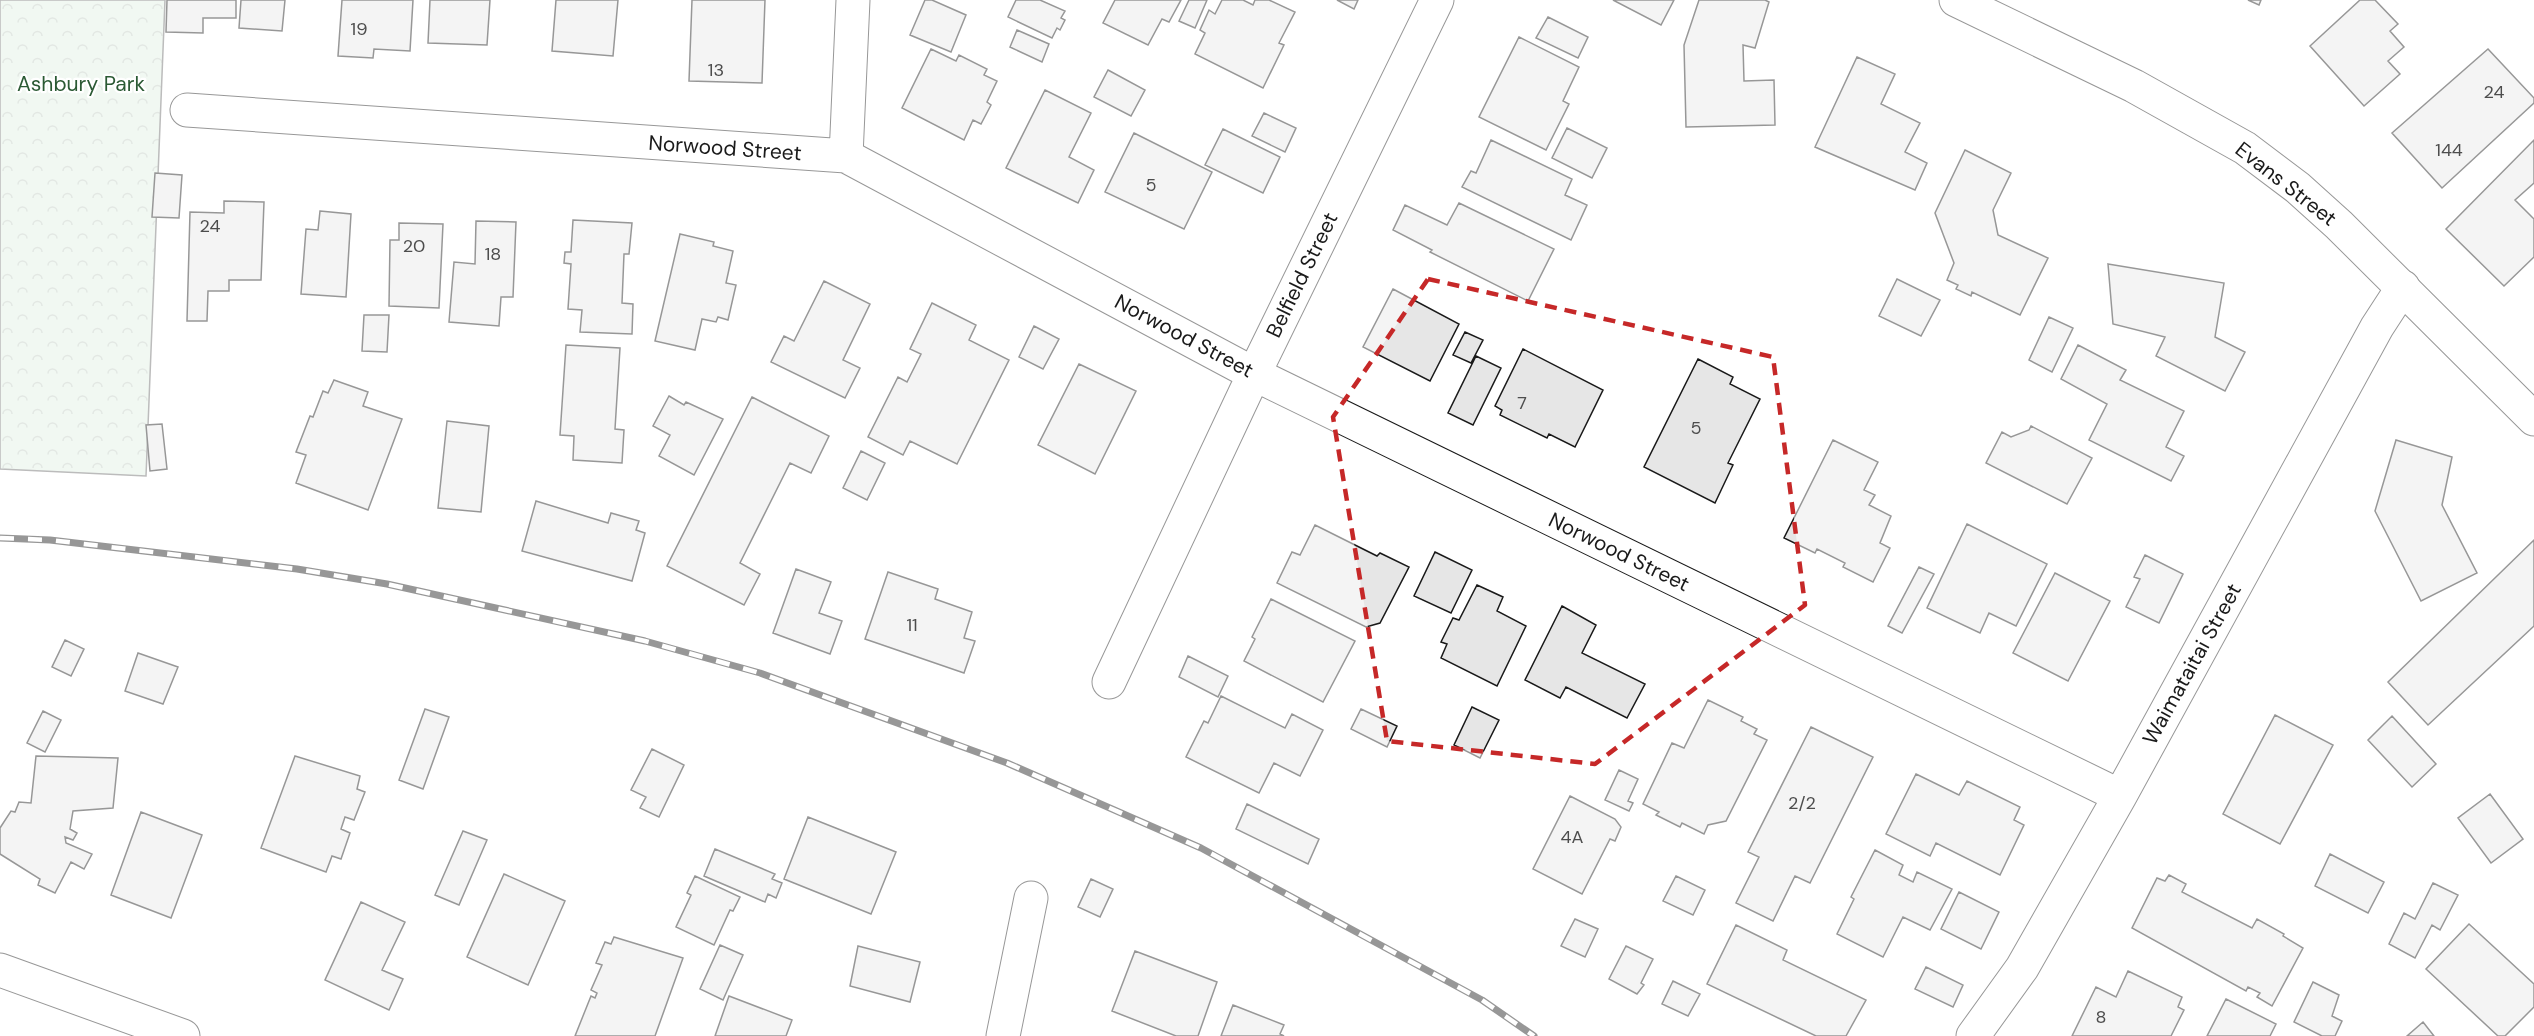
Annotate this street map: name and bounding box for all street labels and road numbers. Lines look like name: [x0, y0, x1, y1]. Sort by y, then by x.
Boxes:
street label: Norwood Street: [647, 129, 803, 167]
street label: Evans Street: [2229, 136, 2343, 232]
street label: Belfield Street: [1260, 208, 1344, 342]
street label: Norwood Street: [1110, 288, 1258, 384]
street label: Norwood Street: [1544, 506, 1694, 598]
street label: Waimataitai Street: [2136, 578, 2248, 750]

